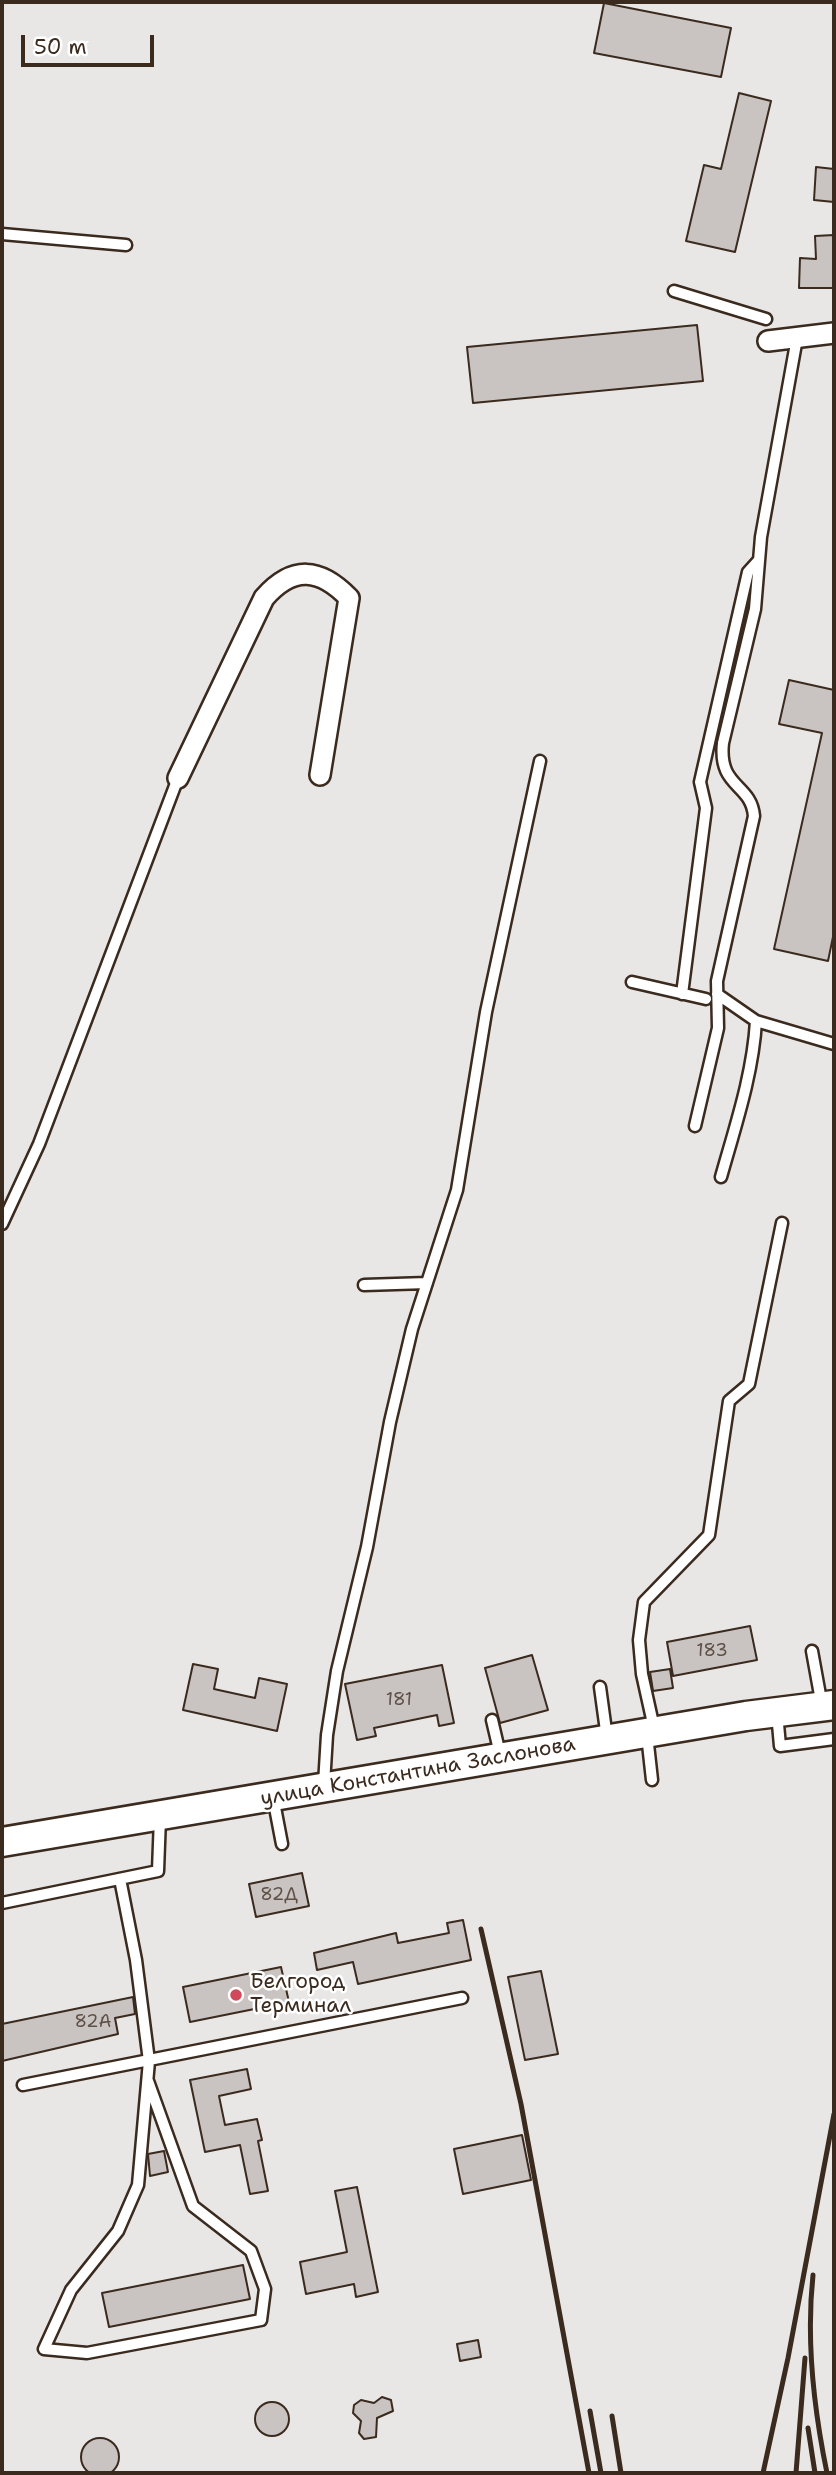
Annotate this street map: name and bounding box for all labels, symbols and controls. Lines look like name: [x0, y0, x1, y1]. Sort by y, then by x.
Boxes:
scale bar: [24, 21, 158, 65]
text: 50 m: [34, 33, 87, 61]
house number: 183: [696, 1640, 728, 1662]
house number: 181: [386, 1689, 412, 1711]
street label: улица Константина Заслонова: [259, 1732, 577, 1812]
house number: 82Д: [260, 1884, 298, 1906]
place label: Белгород Терминал: [250, 1970, 351, 2020]
marker: Белгород Терминал: [228, 1987, 244, 2003]
house number: 82А: [74, 2011, 112, 2033]

